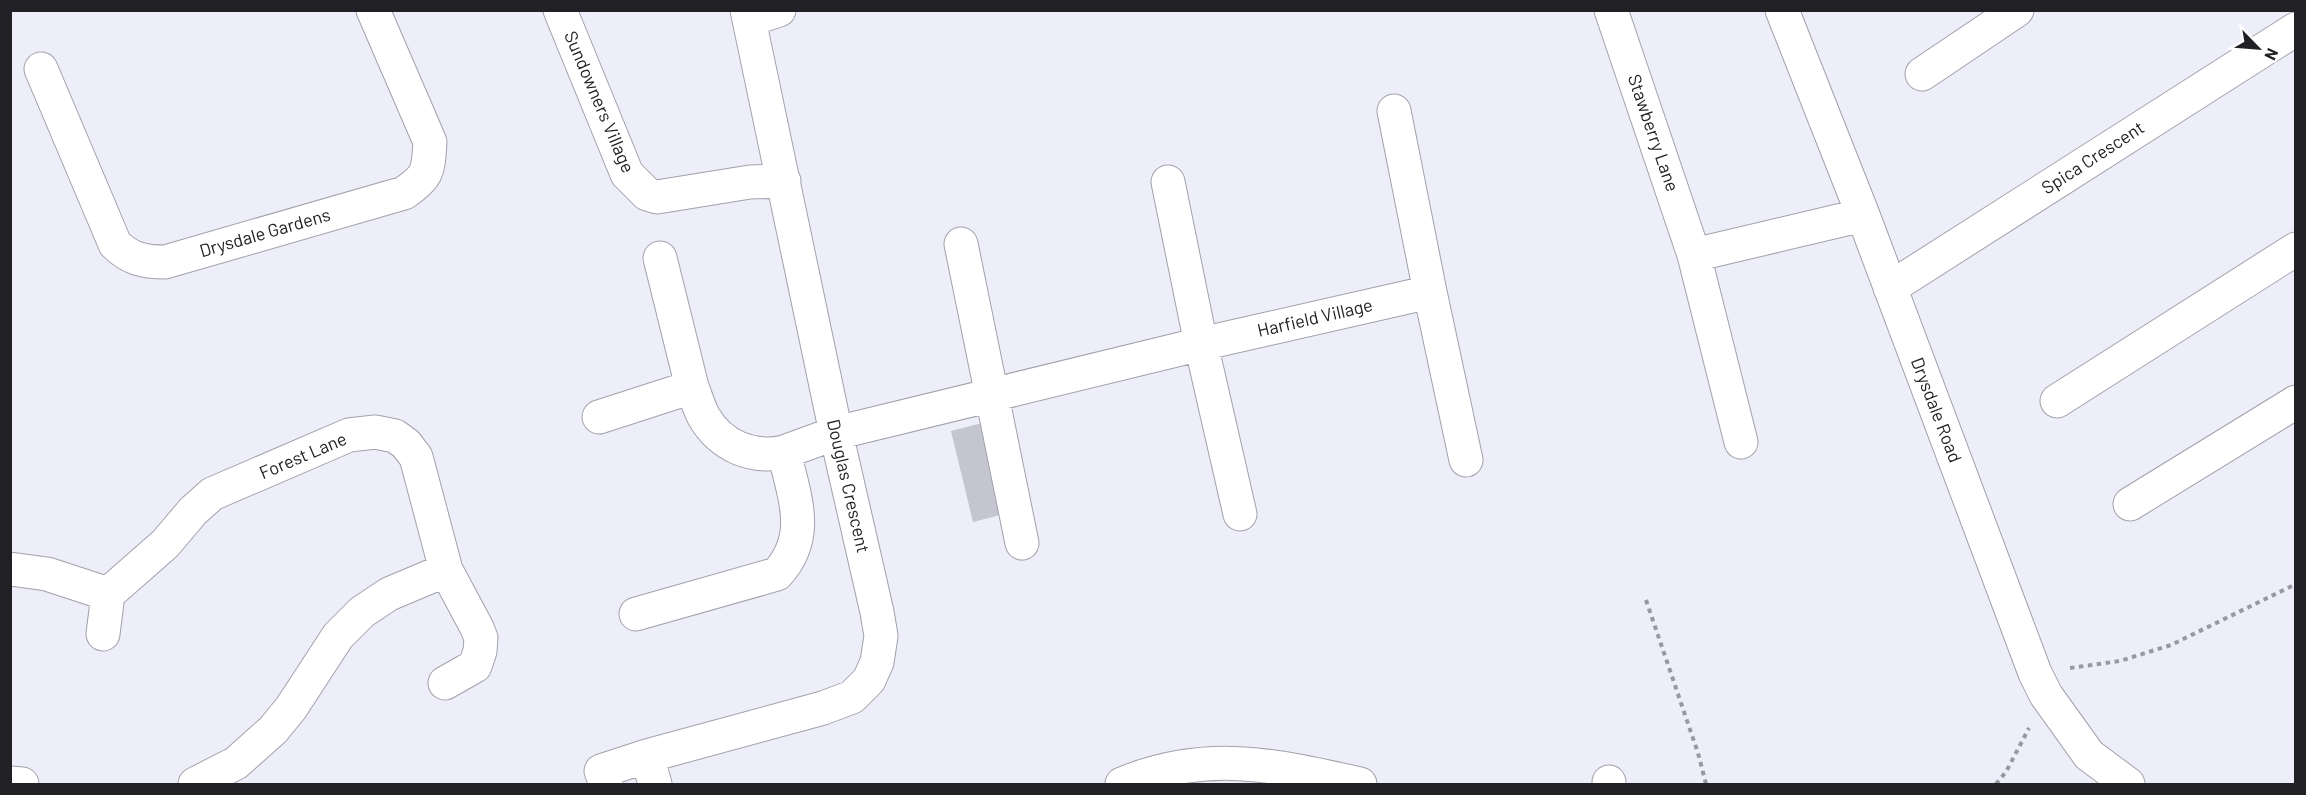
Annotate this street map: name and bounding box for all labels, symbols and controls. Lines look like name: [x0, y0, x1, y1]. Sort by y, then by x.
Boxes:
north arrow: [2228, 18, 2288, 78]
street label: Sundowners Village: [560, 27, 640, 176]
text: N: [2261, 46, 2283, 63]
street label: Stawberry Lane: [1624, 71, 1684, 194]
street label: Spica Crescent: [2037, 116, 2148, 198]
street label: Drysdale Gardens: [197, 203, 333, 261]
street label: Harfield Village: [1255, 293, 1375, 341]
street label: Drysdale Road: [1907, 354, 1967, 465]
street label: Douglas Crescent: [823, 417, 875, 555]
street label: Forest Lane: [256, 427, 350, 483]

